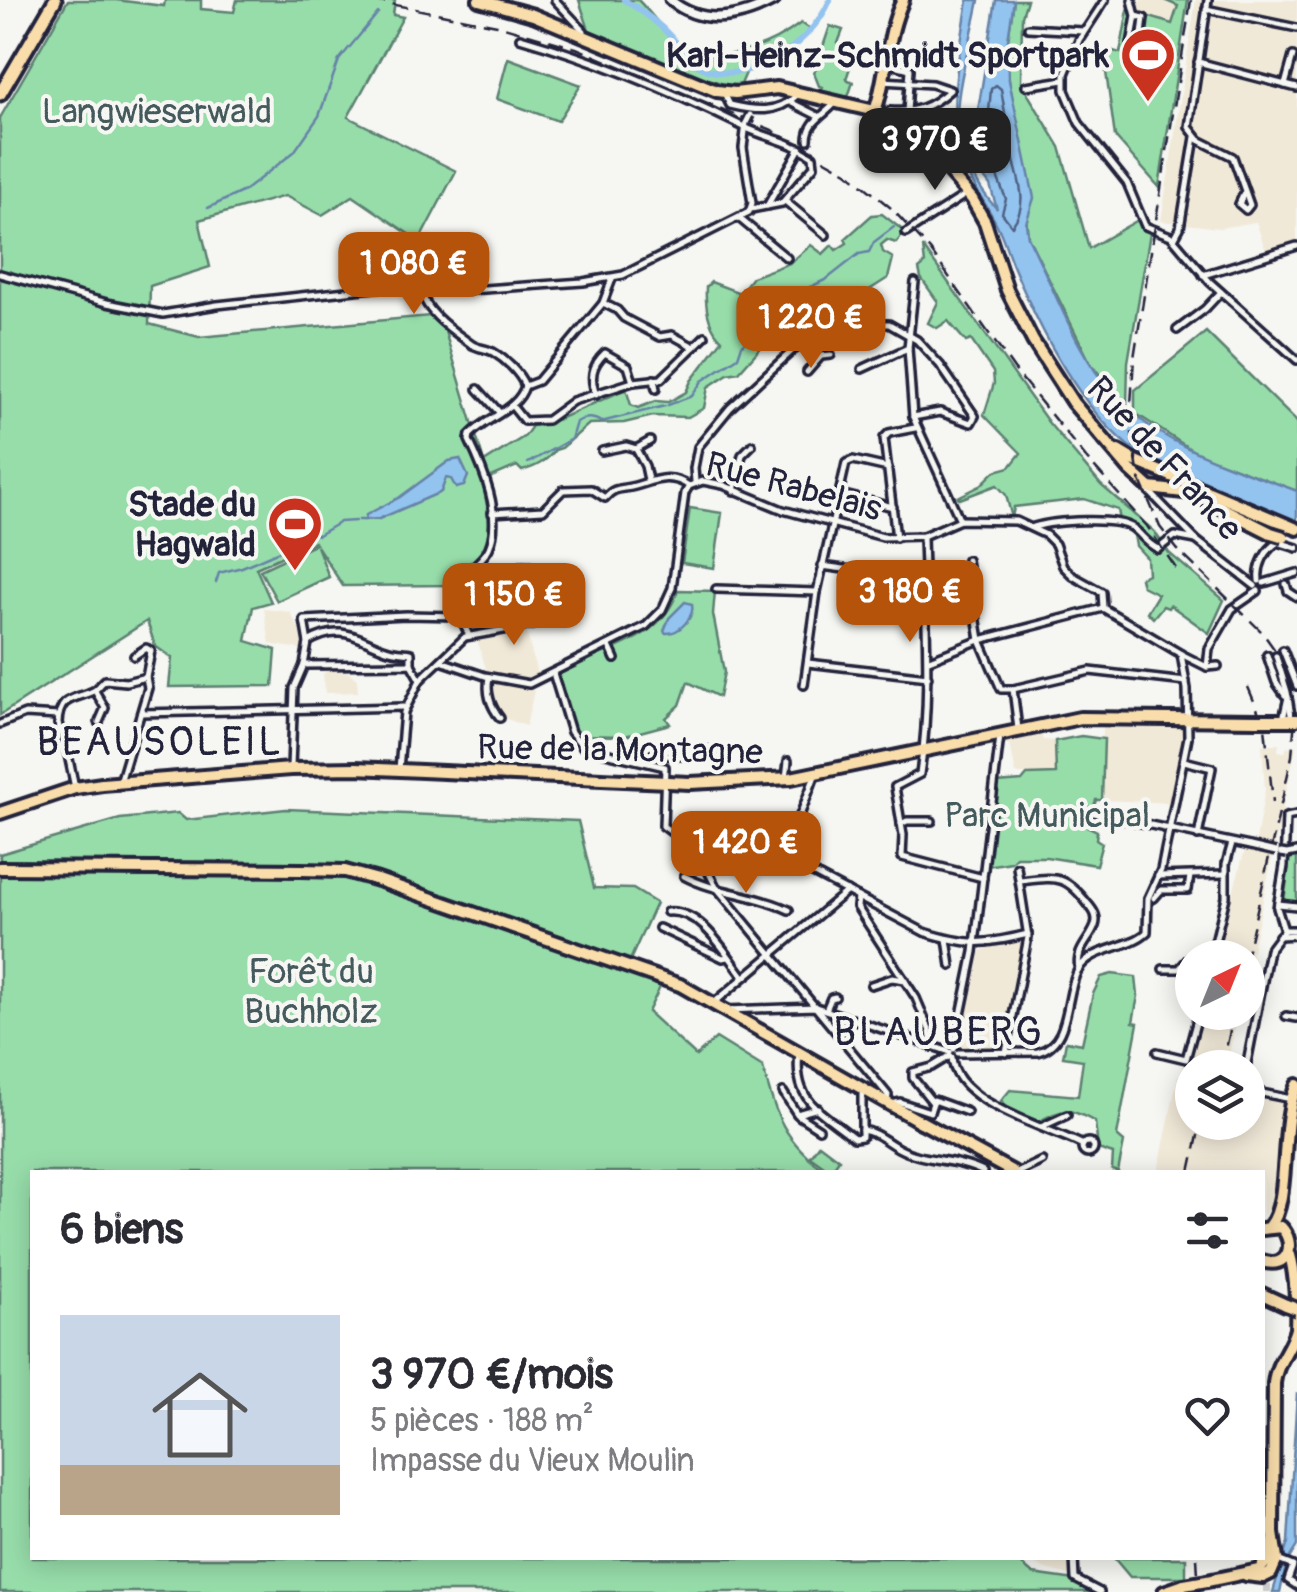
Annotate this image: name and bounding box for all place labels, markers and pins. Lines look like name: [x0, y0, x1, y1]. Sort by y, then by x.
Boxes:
sports icon: Karl-Heinz-Schmidt Sportpark: [1118, 25, 1178, 104]
place label: Karl-Heinz-Schmidt Sportpark: [666, 34, 1109, 78]
pin: 3 970 €: [843, 108, 1027, 193]
pin: 1 080 €: [322, 232, 506, 317]
pin: 1 220 €: [719, 286, 903, 371]
place label: Stade du Hagwald: [128, 483, 256, 567]
sports icon: Stade du Hagwald: [265, 494, 325, 573]
pin: 3 180 €: [818, 560, 1002, 645]
pin: 1 150 €: [422, 563, 606, 648]
pin: 1 420 €: [654, 811, 838, 896]

